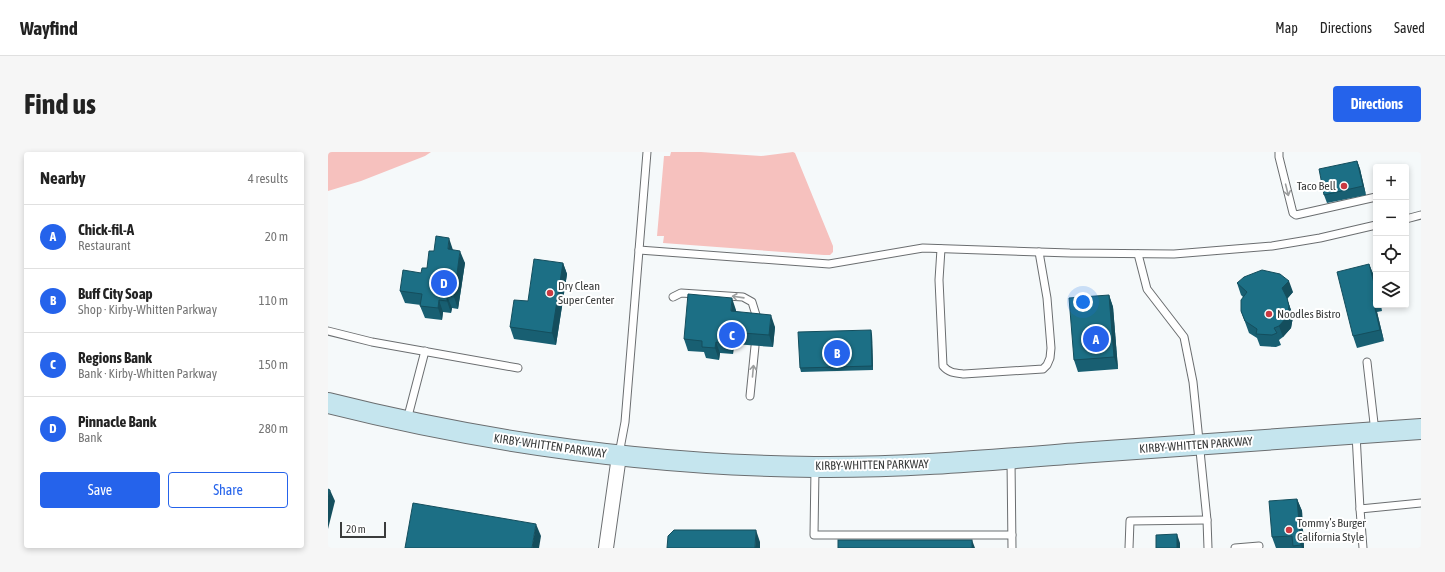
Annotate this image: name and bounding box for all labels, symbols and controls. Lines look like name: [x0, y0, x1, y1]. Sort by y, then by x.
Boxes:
text: Wayfind: [20, 17, 78, 39]
text: Map: [1275, 20, 1298, 36]
text: Directions: [1320, 20, 1372, 36]
text: Saved: [1394, 20, 1425, 36]
button: Directions: [1333, 86, 1421, 122]
text: Find us: [24, 88, 96, 120]
map controls: [1373, 164, 1409, 308]
button: +: [1373, 164, 1409, 200]
text: Nearby: [40, 168, 86, 188]
text: 4 results: [248, 171, 288, 186]
place label: Taco Bell: [1297, 179, 1337, 193]
marker: Taco Bell: [1339, 181, 1349, 191]
one-way arrow: [1284, 183, 1291, 196]
button: −: [1373, 200, 1409, 236]
text: Chick-fil-A: [78, 221, 134, 238]
text: A: [50, 229, 56, 244]
text: 20 m: [265, 229, 288, 244]
button: locate: [1373, 236, 1409, 272]
text: Restaurant: [78, 238, 131, 253]
pin: D: [431, 268, 457, 298]
button: layers: [1373, 272, 1409, 308]
place label: Dry Clean Super Center: [558, 279, 615, 307]
text: Buff City Soap: [78, 285, 153, 302]
marker: Dry Clean Super Center: [545, 288, 555, 298]
your location: [1073, 292, 1093, 312]
text: B: [50, 293, 56, 308]
text: 110 m: [259, 293, 288, 308]
one-way arrow: [732, 293, 745, 301]
text: Shop · Kirby-Whitten Parkway: [78, 302, 217, 317]
place label: Noodles Bistro: [1277, 307, 1341, 321]
marker: Noodles Bistro: [1264, 309, 1274, 319]
pin: C: [719, 320, 745, 350]
pin: A: [1083, 324, 1109, 354]
pin: B: [824, 338, 850, 368]
text: Regions Bank: [78, 349, 152, 366]
text: C: [50, 357, 56, 372]
text: 150 m: [259, 357, 288, 372]
one-way arrow: [749, 365, 756, 378]
text: Bank · Kirby-Whitten Parkway: [78, 366, 217, 381]
text: Pinnacle Bank: [78, 413, 156, 430]
text: D: [49, 421, 57, 436]
text: 280 m: [259, 421, 288, 436]
text: Bank: [78, 430, 102, 445]
street label: KIRBY-WHITTEN PARKWAY: [493, 431, 608, 461]
street label: KIRBY-WHITTEN PARKWAY: [1139, 434, 1254, 456]
street label: KIRBY-WHITTEN PARKWAY: [815, 457, 930, 473]
button: Save: [40, 472, 160, 508]
button: Share: [168, 472, 288, 508]
place label: Tommy’s Burger California Style: [1297, 516, 1366, 544]
scale bar: [340, 520, 386, 539]
text: 20 m: [346, 523, 366, 535]
marker: Tommy’s Burger California Style: [1284, 525, 1294, 535]

